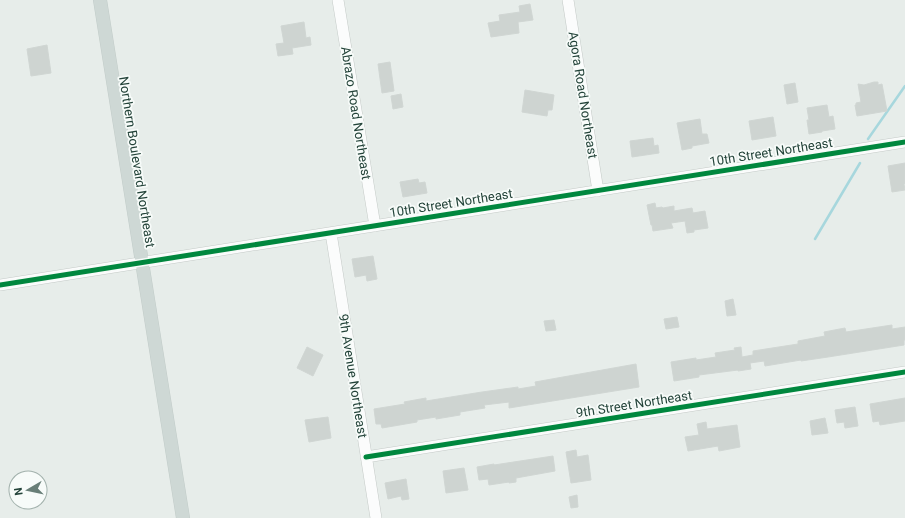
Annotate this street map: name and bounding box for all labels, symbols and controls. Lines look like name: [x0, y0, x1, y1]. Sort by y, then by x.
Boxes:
street label: Agora Road Northeast: [566, 30, 600, 160]
street label: Abrazo Road Northeast: [338, 45, 374, 181]
street label: Northern Boulevard Northeast: [116, 75, 158, 249]
street label: 10th Street Northeast: [708, 135, 834, 169]
street label: 10th Street Northeast: [388, 186, 514, 220]
street label: 9th Avenue Northeast: [336, 313, 370, 439]
street label: 9th Street Northeast: [575, 387, 693, 421]
north arrow: [8, 470, 48, 510]
text: N: [12, 486, 26, 496]

